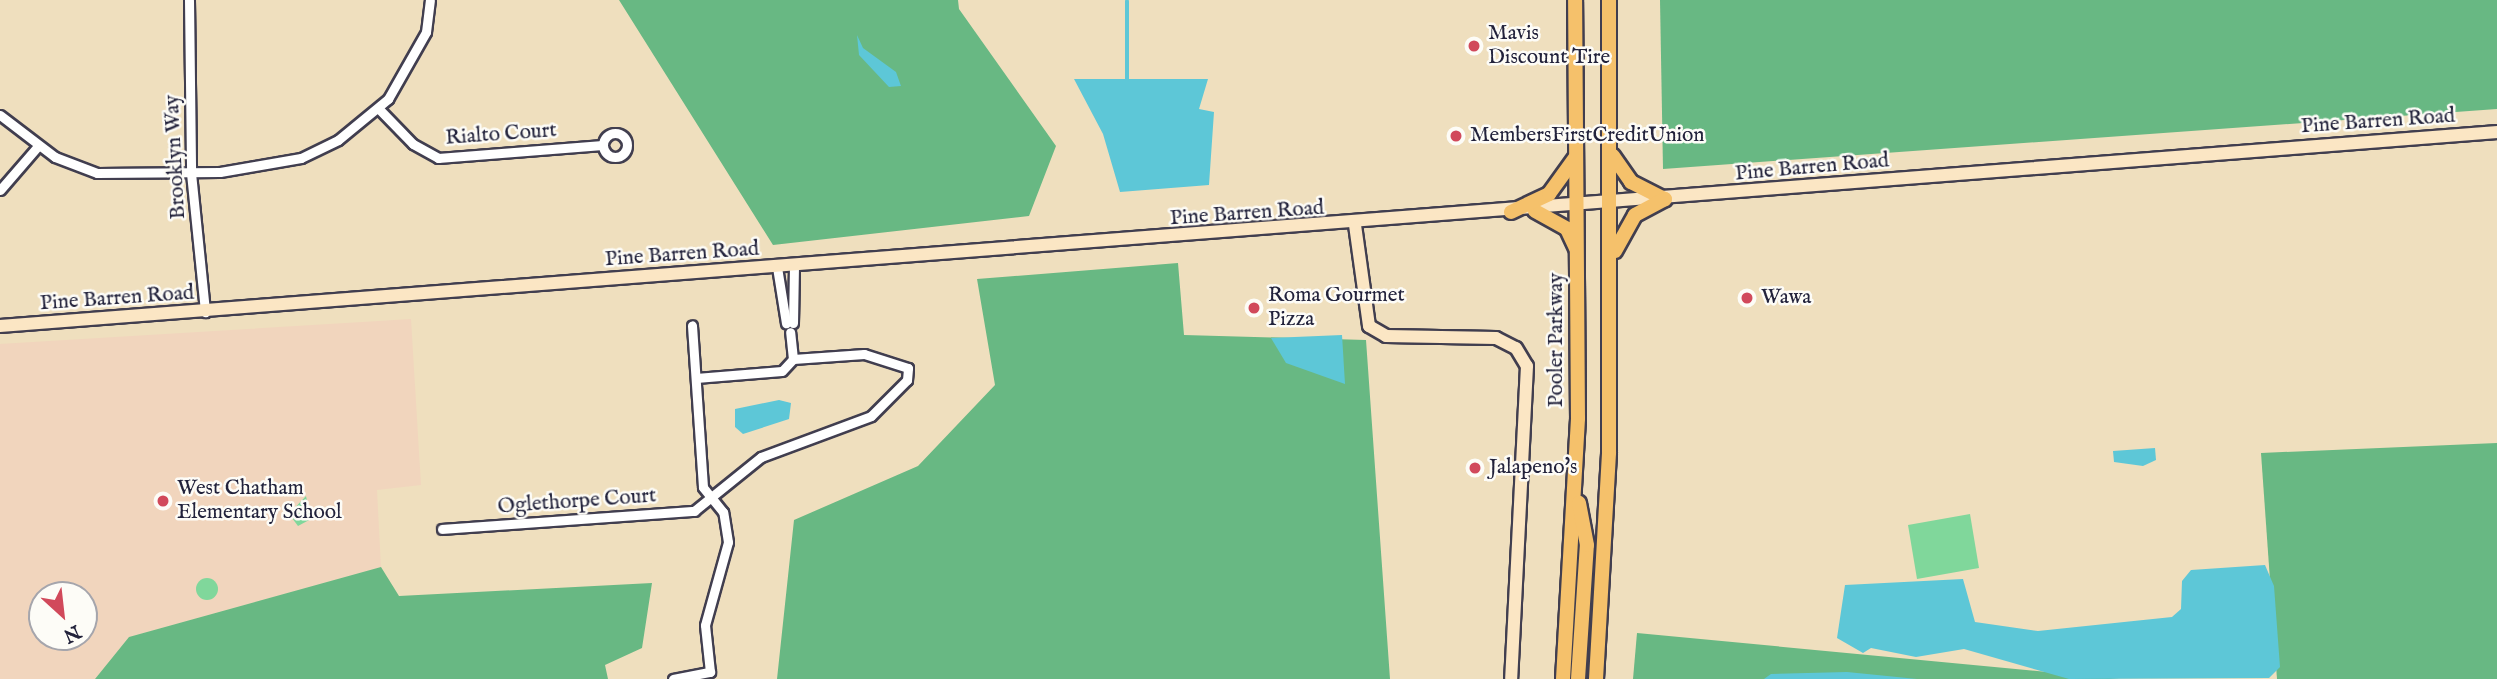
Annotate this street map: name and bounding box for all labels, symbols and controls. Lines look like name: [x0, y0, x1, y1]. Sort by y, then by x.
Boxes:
place label: Mavis Discount Tire: [1488, 21, 1610, 71]
marker: Mavis Discount Tire: [1466, 38, 1482, 54]
street label: Brooklyn Way: [160, 94, 192, 220]
street label: Pine Barren Road: [2300, 104, 2456, 140]
street label: Rialto Court: [445, 119, 557, 151]
place label: MembersFirstCreditUnion: [1470, 123, 1705, 149]
marker: MembersFirstCreditUnion: [1448, 128, 1464, 144]
street label: Pine Barren Road: [1734, 149, 1890, 187]
street label: Pine Barren Road: [1169, 196, 1325, 232]
street label: Pine Barren Road: [604, 237, 760, 273]
street label: Pooler Parkway: [1544, 273, 1570, 407]
street label: Pine Barren Road: [39, 281, 195, 317]
place label: Roma Gourmet Pizza: [1268, 283, 1405, 333]
place label: Wawa: [1761, 285, 1811, 311]
marker: Wawa: [1739, 290, 1755, 306]
marker: Roma Gourmet Pizza: [1246, 300, 1262, 316]
place label: Jalapeno's: [1489, 455, 1577, 481]
marker: Jalapeno's: [1467, 460, 1483, 476]
place label: West Chatham Elementary School: [177, 476, 342, 526]
street label: Oglethorpe Court: [497, 484, 657, 520]
marker: West Chatham Elementary School: [155, 493, 171, 509]
north arrow: [28, 581, 98, 651]
text: N: [59, 618, 84, 647]

